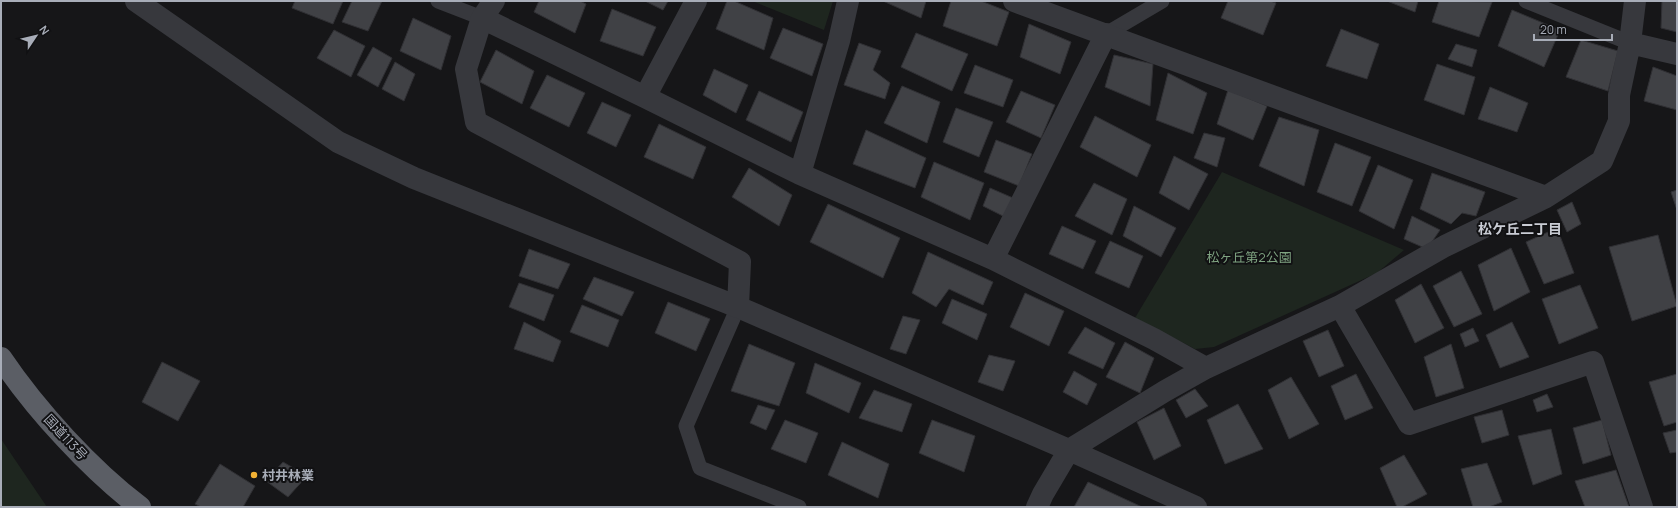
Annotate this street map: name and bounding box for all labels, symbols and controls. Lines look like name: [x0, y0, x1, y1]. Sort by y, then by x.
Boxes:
north arrow: [16, 16, 56, 56]
scale bar: [1534, 16, 1612, 42]
text: 20 m: [1540, 21, 1567, 38]
text: N: [36, 22, 53, 38]
district label: 松ケ丘二丁目: [1478, 219, 1562, 238]
park label: 松ヶ丘第2公園: [1206, 248, 1292, 266]
street label: 国道113号: [40, 410, 92, 464]
place label: 村井林業: [262, 466, 314, 484]
marker: 村井林業: [249, 470, 259, 480]

